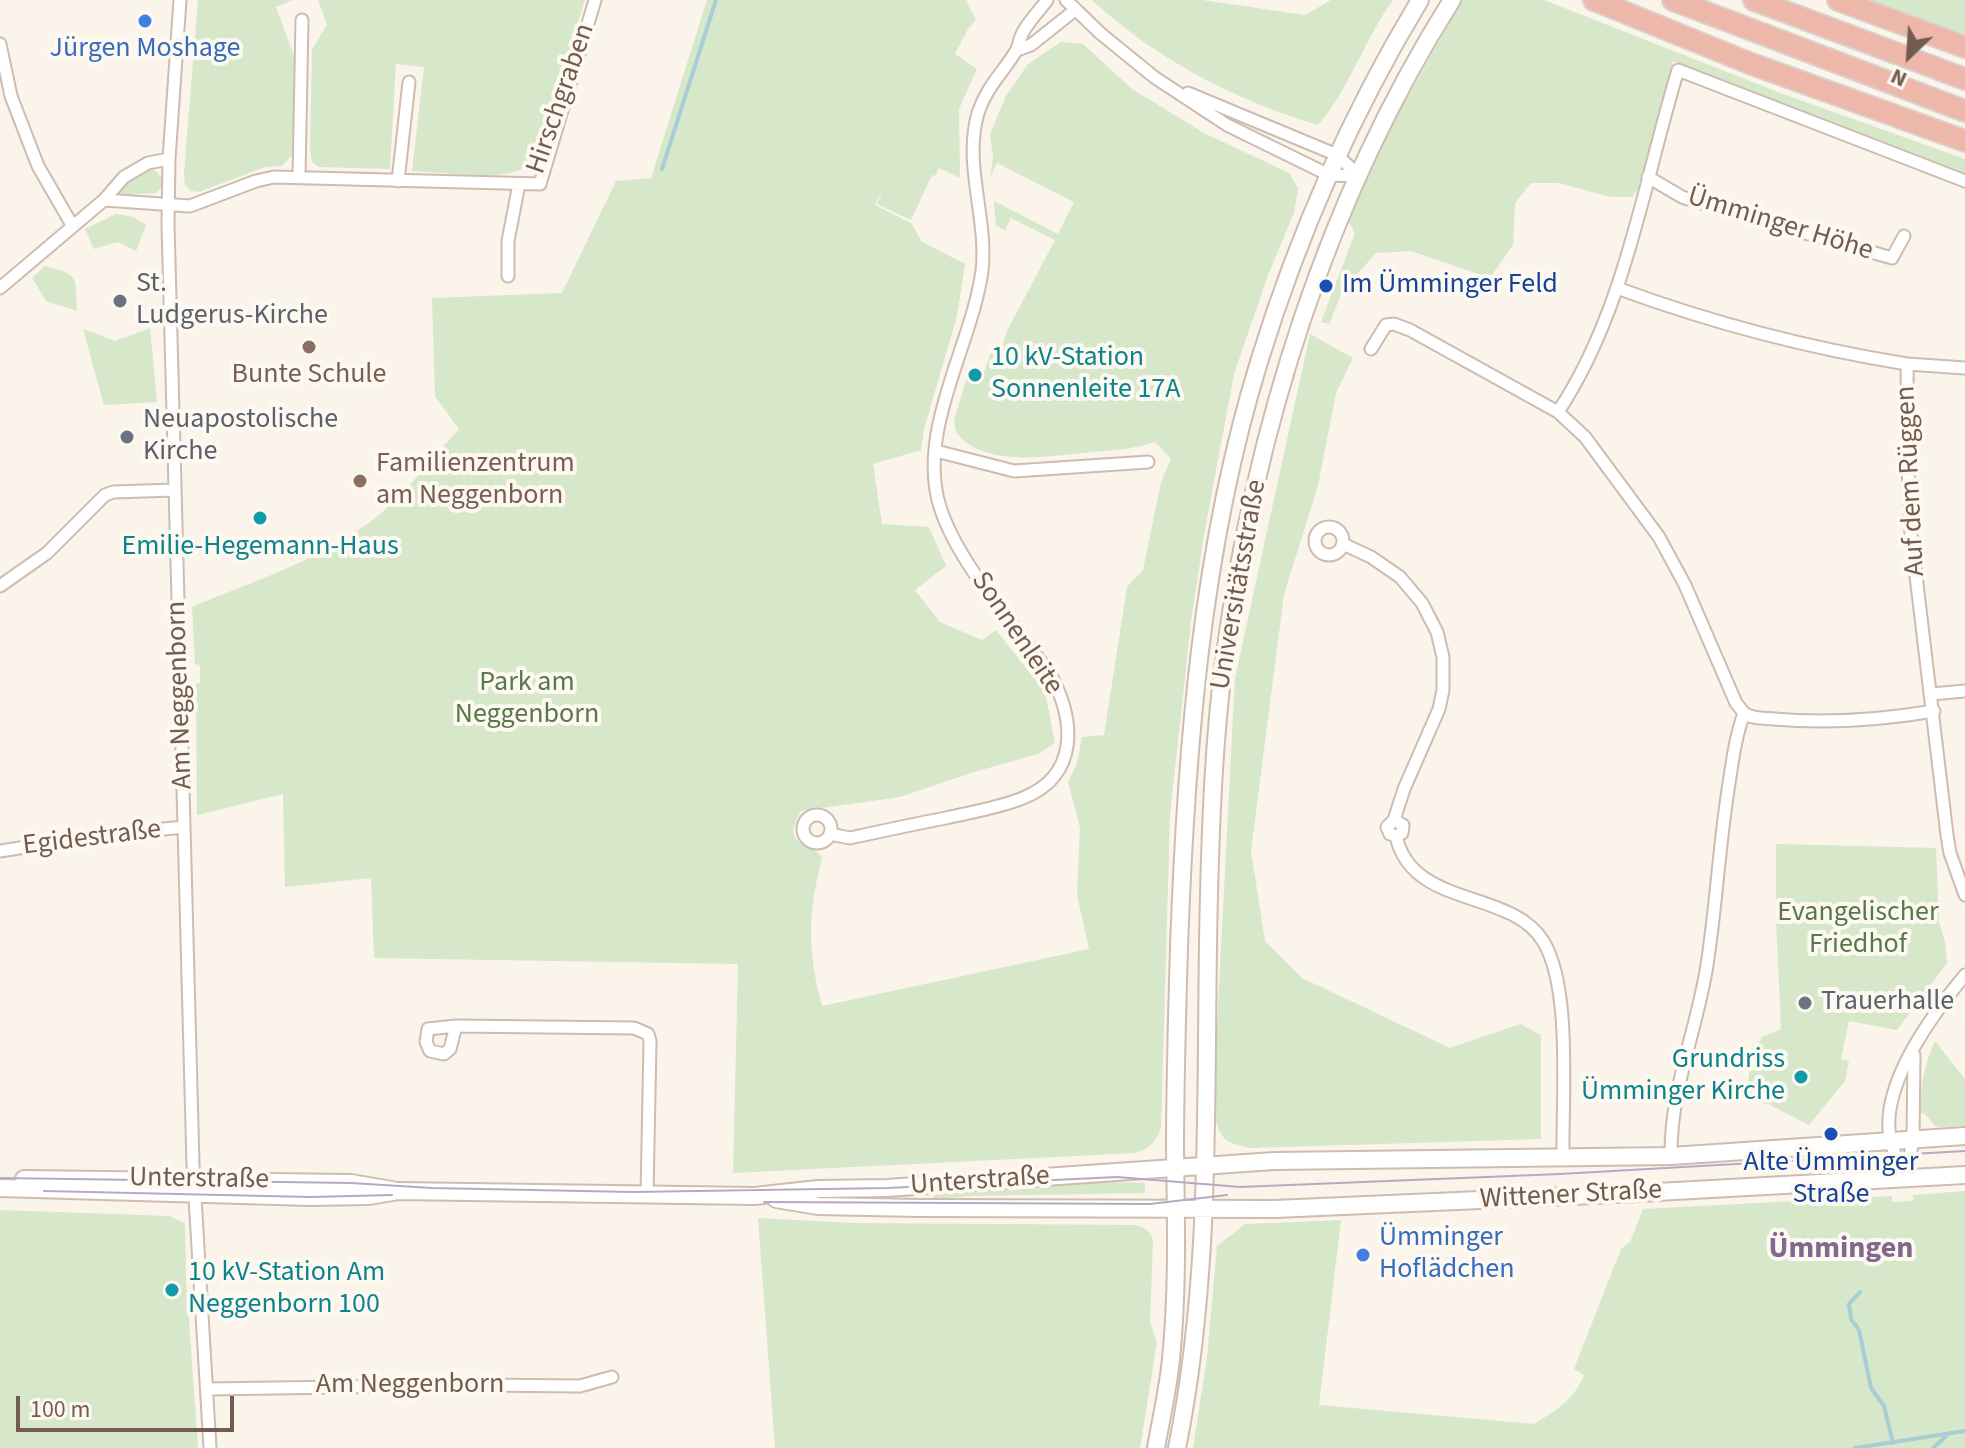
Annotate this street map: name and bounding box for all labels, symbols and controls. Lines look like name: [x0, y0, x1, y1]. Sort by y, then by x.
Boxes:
marker: Jürgen Moshage: [136, 12, 154, 30]
north arrow: [1869, 16, 1949, 96]
street label: Hirschgraben: [521, 20, 603, 178]
place label: Jürgen Moshage: [50, 33, 240, 67]
text: N: [1885, 60, 1912, 95]
street label: Ümminger Höhe: [1683, 181, 1877, 269]
place label: St. Ludgerus-Kirche: [136, 268, 328, 334]
place label: Im Ümminger Feld: [1342, 269, 1558, 303]
marker: Im Ümminger Feld: [1317, 277, 1335, 295]
marker: St. Ludgerus-Kirche: [111, 292, 129, 310]
marker: Bunte Schule: [300, 338, 318, 356]
place label: 10 kV-Station Sonnenleite 17A: [991, 342, 1180, 408]
place label: Bunte Schule: [232, 359, 386, 393]
marker: 10 kV-Station Sonnenleite 17A: [966, 366, 984, 384]
street label: Auf dem Rüggen: [1890, 385, 1934, 577]
place label: Neuapostolische Kirche: [143, 404, 338, 470]
marker: Neuapostolische Kirche: [118, 428, 136, 446]
place label: Familienzentrum am Neggenborn: [376, 448, 575, 514]
marker: Familienzentrum am Neggenborn: [351, 472, 369, 490]
street label: Universitätsstraße: [1205, 477, 1275, 693]
marker: Emilie-Hegemann-Haus: [251, 509, 269, 527]
place label: Emilie-Hegemann-Haus: [121, 531, 399, 565]
street label: Sonnenleite: [963, 566, 1069, 702]
street label: Am Neggenborn: [161, 600, 201, 790]
park label: Park am Neggenborn: [455, 667, 599, 733]
street label: Egidestraße: [21, 814, 163, 864]
park label: Evangelischer Friedhof: [1777, 897, 1939, 963]
place label: Trauerhalle: [1821, 986, 1954, 1020]
marker: Trauerhalle: [1796, 994, 1814, 1012]
place label: Grundriss Ümminger Kirche: [1581, 1044, 1785, 1110]
marker: Grundriss Ümminger Kirche: [1792, 1068, 1810, 1086]
marker: Alte Ümminger Straße: [1822, 1125, 1840, 1143]
place label: Alte Ümminger Straße: [1744, 1147, 1918, 1213]
street label: Unterstraße: [909, 1160, 1051, 1204]
street label: Unterstraße: [129, 1162, 269, 1198]
street label: Wittener Straße: [1479, 1174, 1663, 1218]
place label: Ümminger Hoflädchen: [1379, 1222, 1515, 1288]
district label: Ümmingen: [1769, 1232, 1913, 1268]
marker: Ümminger Hoflädchen: [1354, 1246, 1372, 1264]
place label: 10 kV-Station Am Neggenborn 100: [188, 1257, 385, 1323]
marker: 10 kV-Station Am Neggenborn 100: [163, 1281, 181, 1299]
street label: Am Neggenborn: [316, 1369, 504, 1403]
scale bar: [20, 1380, 238, 1430]
text: 100 m: [30, 1392, 90, 1427]

